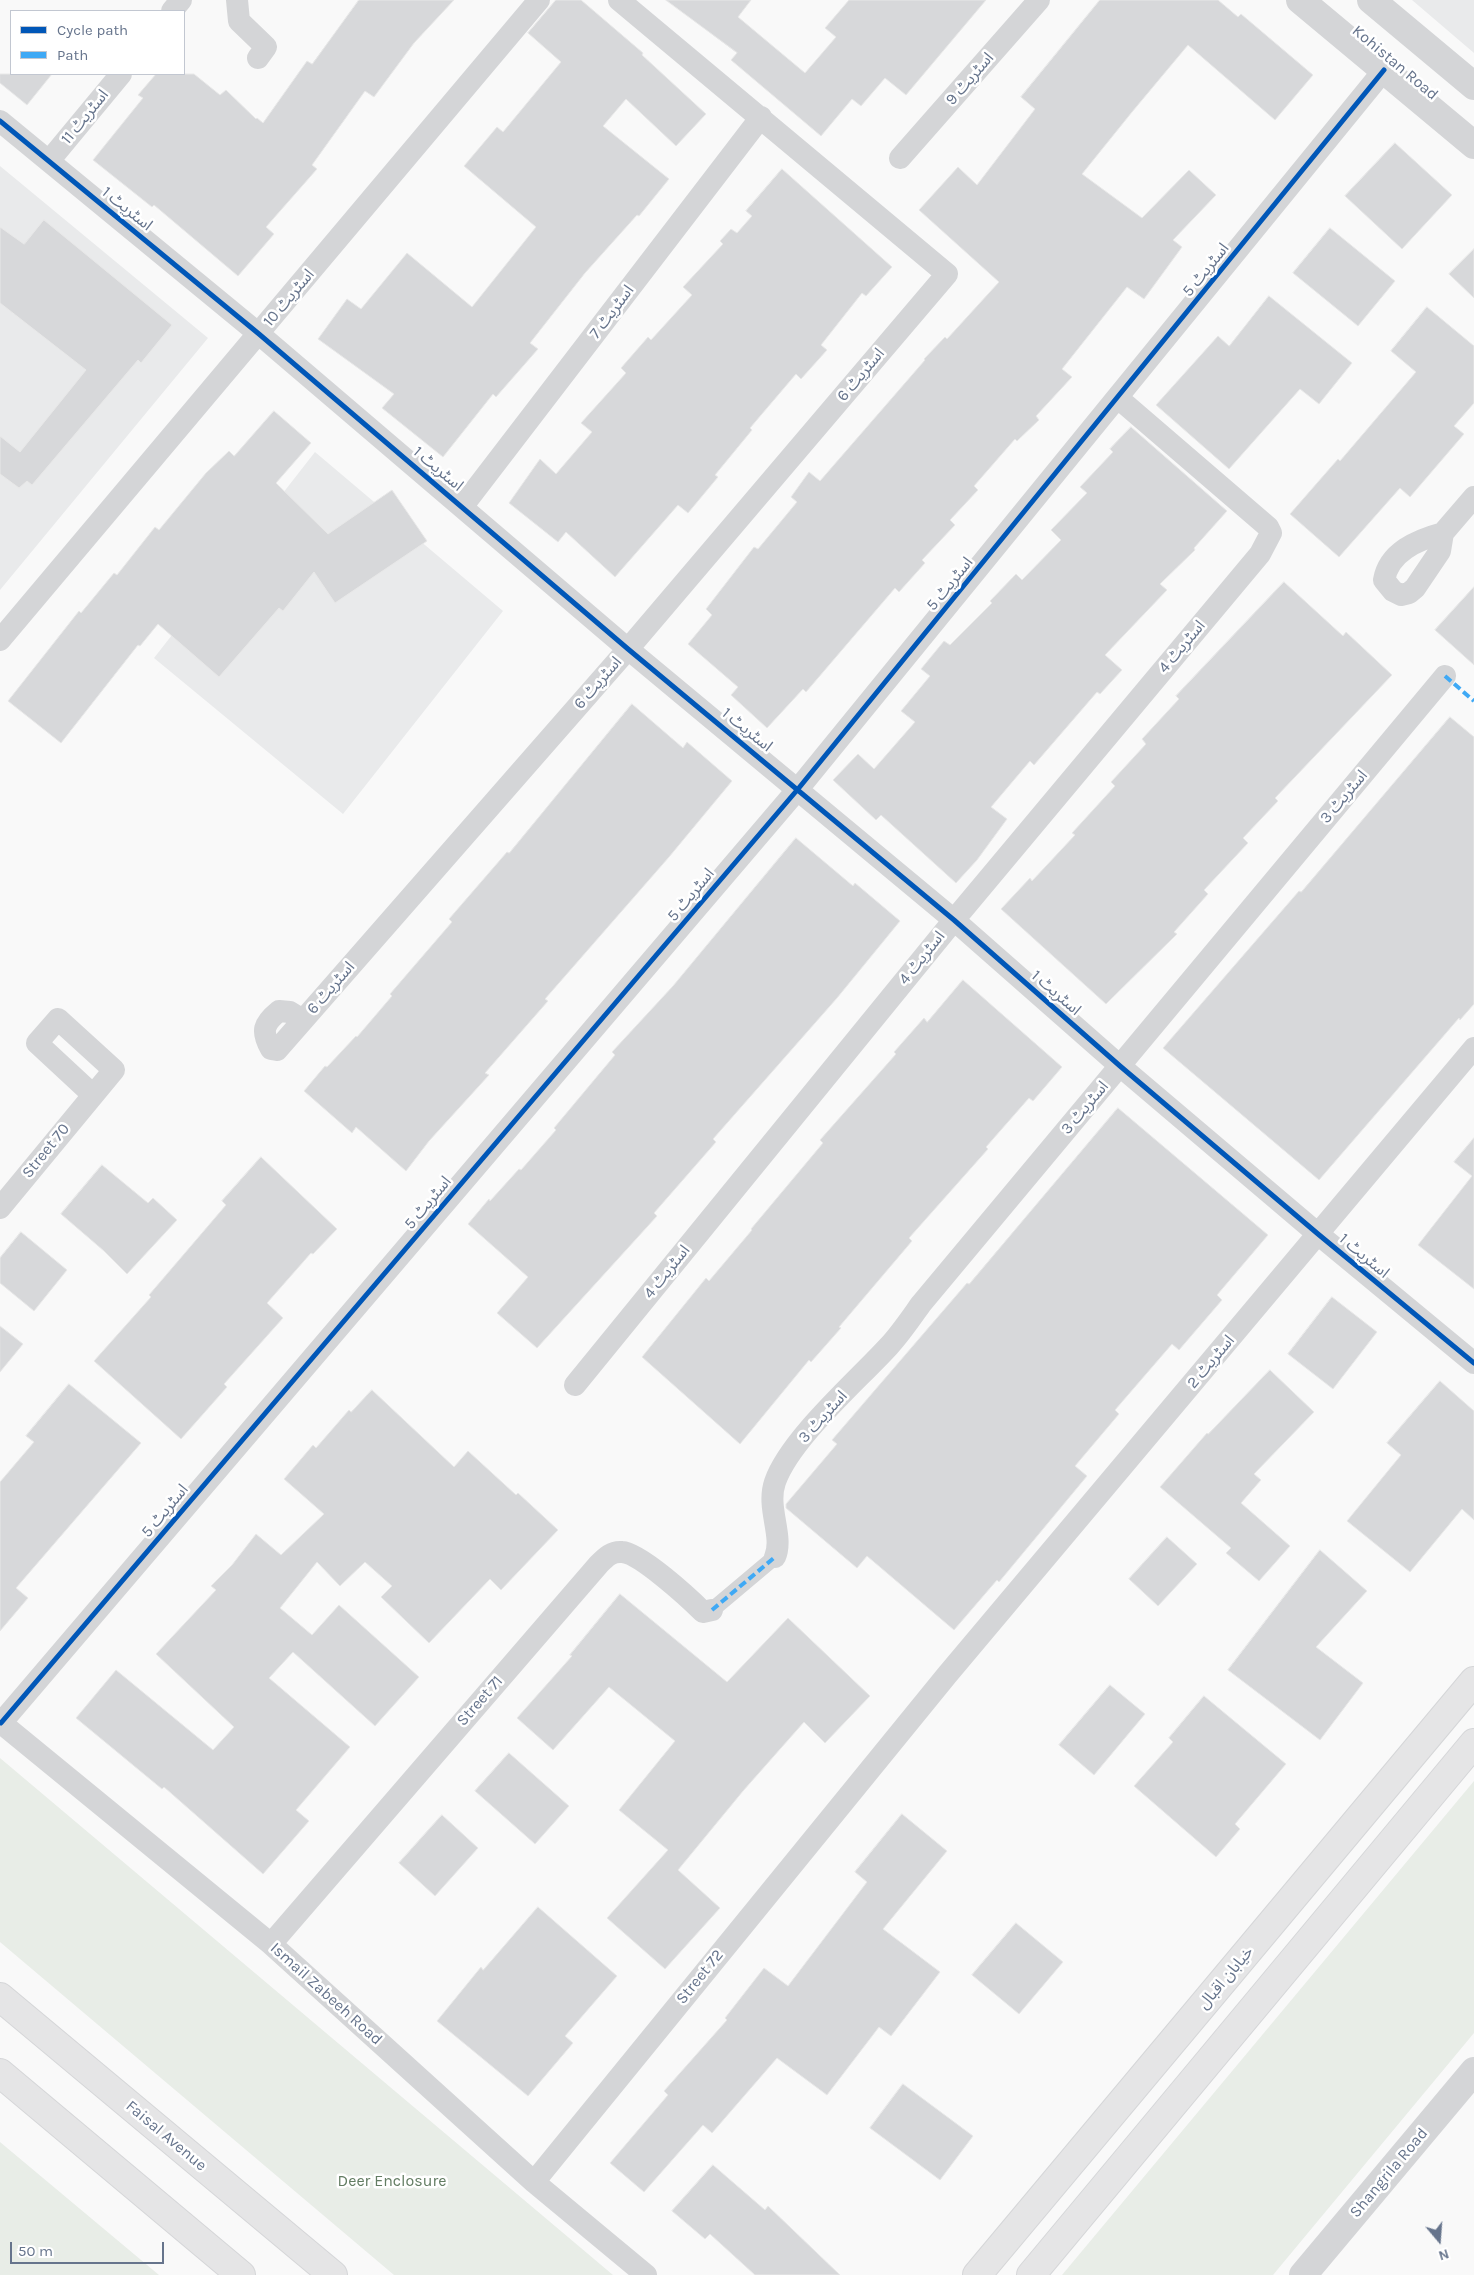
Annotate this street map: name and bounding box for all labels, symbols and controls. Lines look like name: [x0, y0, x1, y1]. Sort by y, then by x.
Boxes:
legend: [10, 10, 185, 75]
text: Cycle path: [57, 21, 128, 39]
street label: Kohistan Road: [1348, 21, 1442, 105]
text: Path: [57, 46, 88, 64]
street label: اسٹریٹ 9: [942, 49, 998, 109]
street label: اسٹریٹ 11: [57, 86, 113, 148]
street label: اسٹریٹ 1: [98, 183, 156, 235]
street label: اسٹریٹ 5: [1179, 239, 1233, 301]
street label: اسٹریٹ 10: [259, 265, 319, 331]
street label: اسٹریٹ 7: [586, 282, 638, 342]
street label: اسٹریٹ 6: [833, 345, 889, 405]
street label: اسٹریٹ 1: [409, 443, 467, 495]
street label: اسٹریٹ 5: [923, 553, 977, 615]
street label: اسٹریٹ 4: [1154, 617, 1210, 677]
street label: اسٹریٹ 6: [570, 653, 626, 713]
street label: اسٹریٹ 1: [718, 704, 776, 756]
street label: اسٹریٹ 3: [1316, 766, 1372, 828]
street label: اسٹریٹ 5: [663, 865, 719, 925]
street label: اسٹریٹ 4: [895, 927, 949, 989]
street label: اسٹریٹ 6: [303, 958, 359, 1018]
street label: اسٹریٹ 1: [1027, 966, 1085, 1020]
street label: اسٹریٹ 3: [1057, 1077, 1113, 1139]
street label: Street 70: [18, 1120, 74, 1182]
street label: اسٹریٹ 5: [400, 1173, 456, 1233]
street label: اسٹریٹ 1: [1335, 1230, 1393, 1282]
street label: اسٹریٹ 4: [640, 1241, 694, 1303]
street label: اسٹریٹ 2: [1183, 1331, 1239, 1393]
street label: اسٹریٹ 3: [795, 1387, 851, 1447]
street label: اسٹریٹ 5: [137, 1481, 193, 1541]
street label: Street 71: [453, 1672, 507, 1730]
street label: Ismail Zabeeh Road: [266, 1939, 386, 2049]
street label: خیابان اقبال: [1194, 1943, 1258, 2013]
street label: Street 72: [672, 1946, 728, 2008]
street label: Faisal Avenue: [122, 2097, 210, 2175]
street label: Shangrila Road: [1346, 2124, 1432, 2222]
park label: Deer Enclosure: [338, 2171, 446, 2191]
north arrow: [1414, 2215, 1464, 2265]
scale bar: [12, 2232, 166, 2264]
text: 50 m: [18, 2242, 53, 2260]
text: N: [1436, 2245, 1451, 2264]

